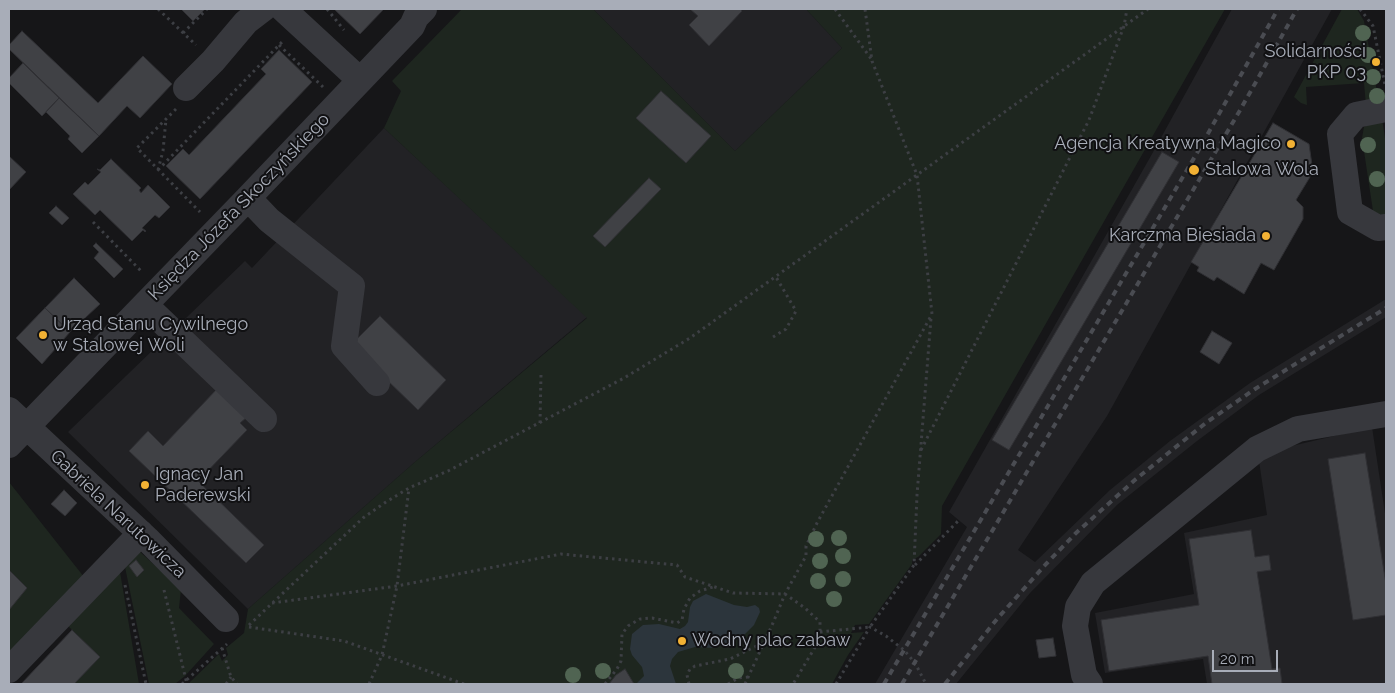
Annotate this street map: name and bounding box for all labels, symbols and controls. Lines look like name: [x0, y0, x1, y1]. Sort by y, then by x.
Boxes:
place label: Solidarności PKP 03: [1265, 41, 1366, 84]
marker: Solidarności PKP 03: [1370, 56, 1382, 68]
street label: Księdza Józefa Skoczyńskiego: [144, 109, 334, 305]
place label: Agencja Kreatywna Magico: [1054, 133, 1281, 155]
marker: Agencja Kreatywna Magico: [1285, 138, 1297, 150]
place label: Stalowa Wola: [1205, 159, 1319, 181]
marker: Stalowa Wola: [1187, 163, 1201, 177]
place label: Karczma Biesiada: [1109, 225, 1256, 247]
marker: Karczma Biesiada: [1260, 230, 1272, 242]
place label: Urząd Stanu Cywilnego w Stalowej Woli: [53, 314, 248, 356]
marker: Urząd Stanu Cywilnego w Stalowej Woli: [37, 329, 49, 341]
street label: Gabriela Narutowicza: [46, 445, 190, 583]
place label: Ignacy Jan Paderewski: [155, 464, 251, 506]
marker: Ignacy Jan Paderewski: [139, 479, 151, 491]
place label: Wodny plac zabaw: [692, 630, 850, 652]
marker: Wodny plac zabaw: [676, 635, 688, 647]
scale bar: [1215, 640, 1281, 672]
text: 20 m: [1220, 650, 1255, 668]

